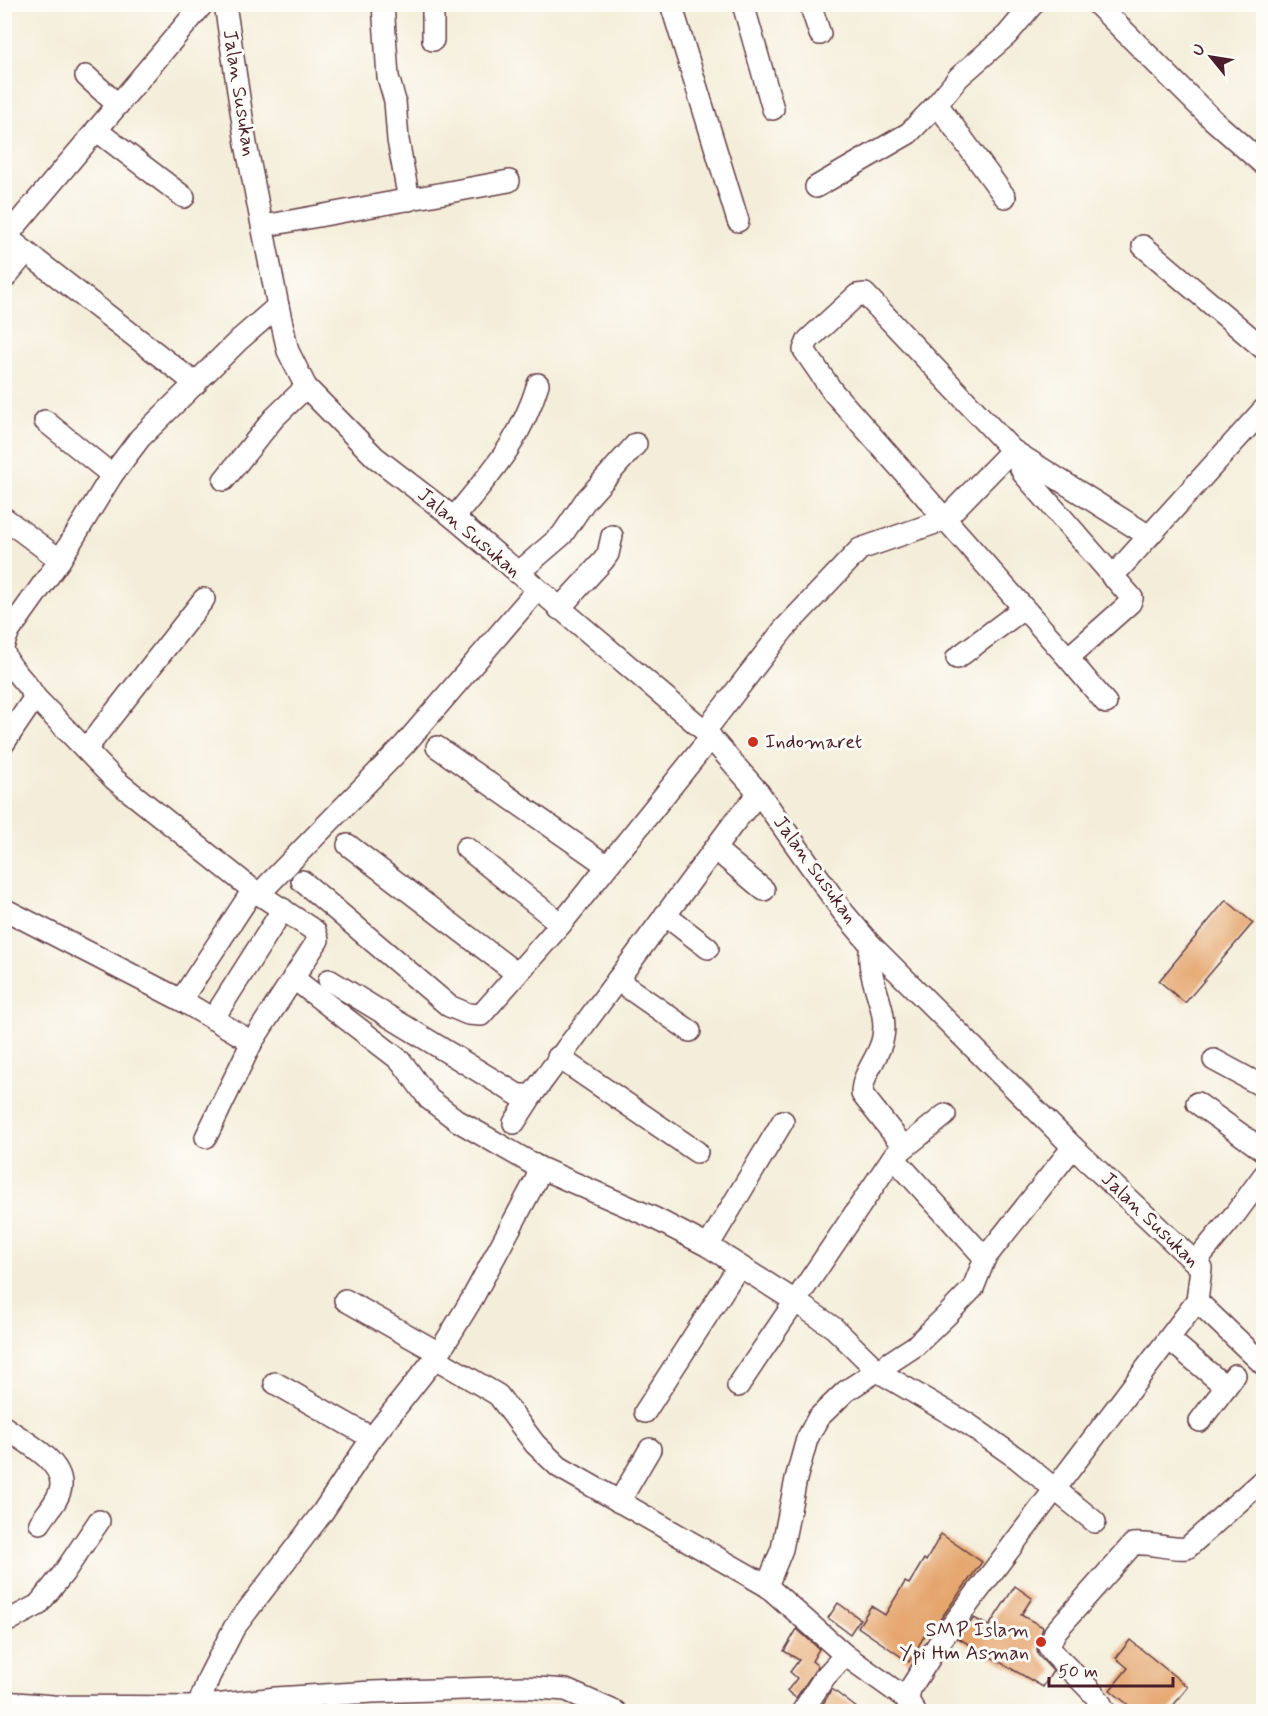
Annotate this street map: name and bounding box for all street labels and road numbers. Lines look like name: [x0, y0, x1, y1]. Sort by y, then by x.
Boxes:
street label: Jalan Susukan: [216, 28, 262, 158]
street label: Jalan Susukan: [411, 482, 527, 584]
street label: Jalan Susukan: [767, 810, 863, 930]
street label: Jalan Susukan: [1095, 1166, 1205, 1274]

